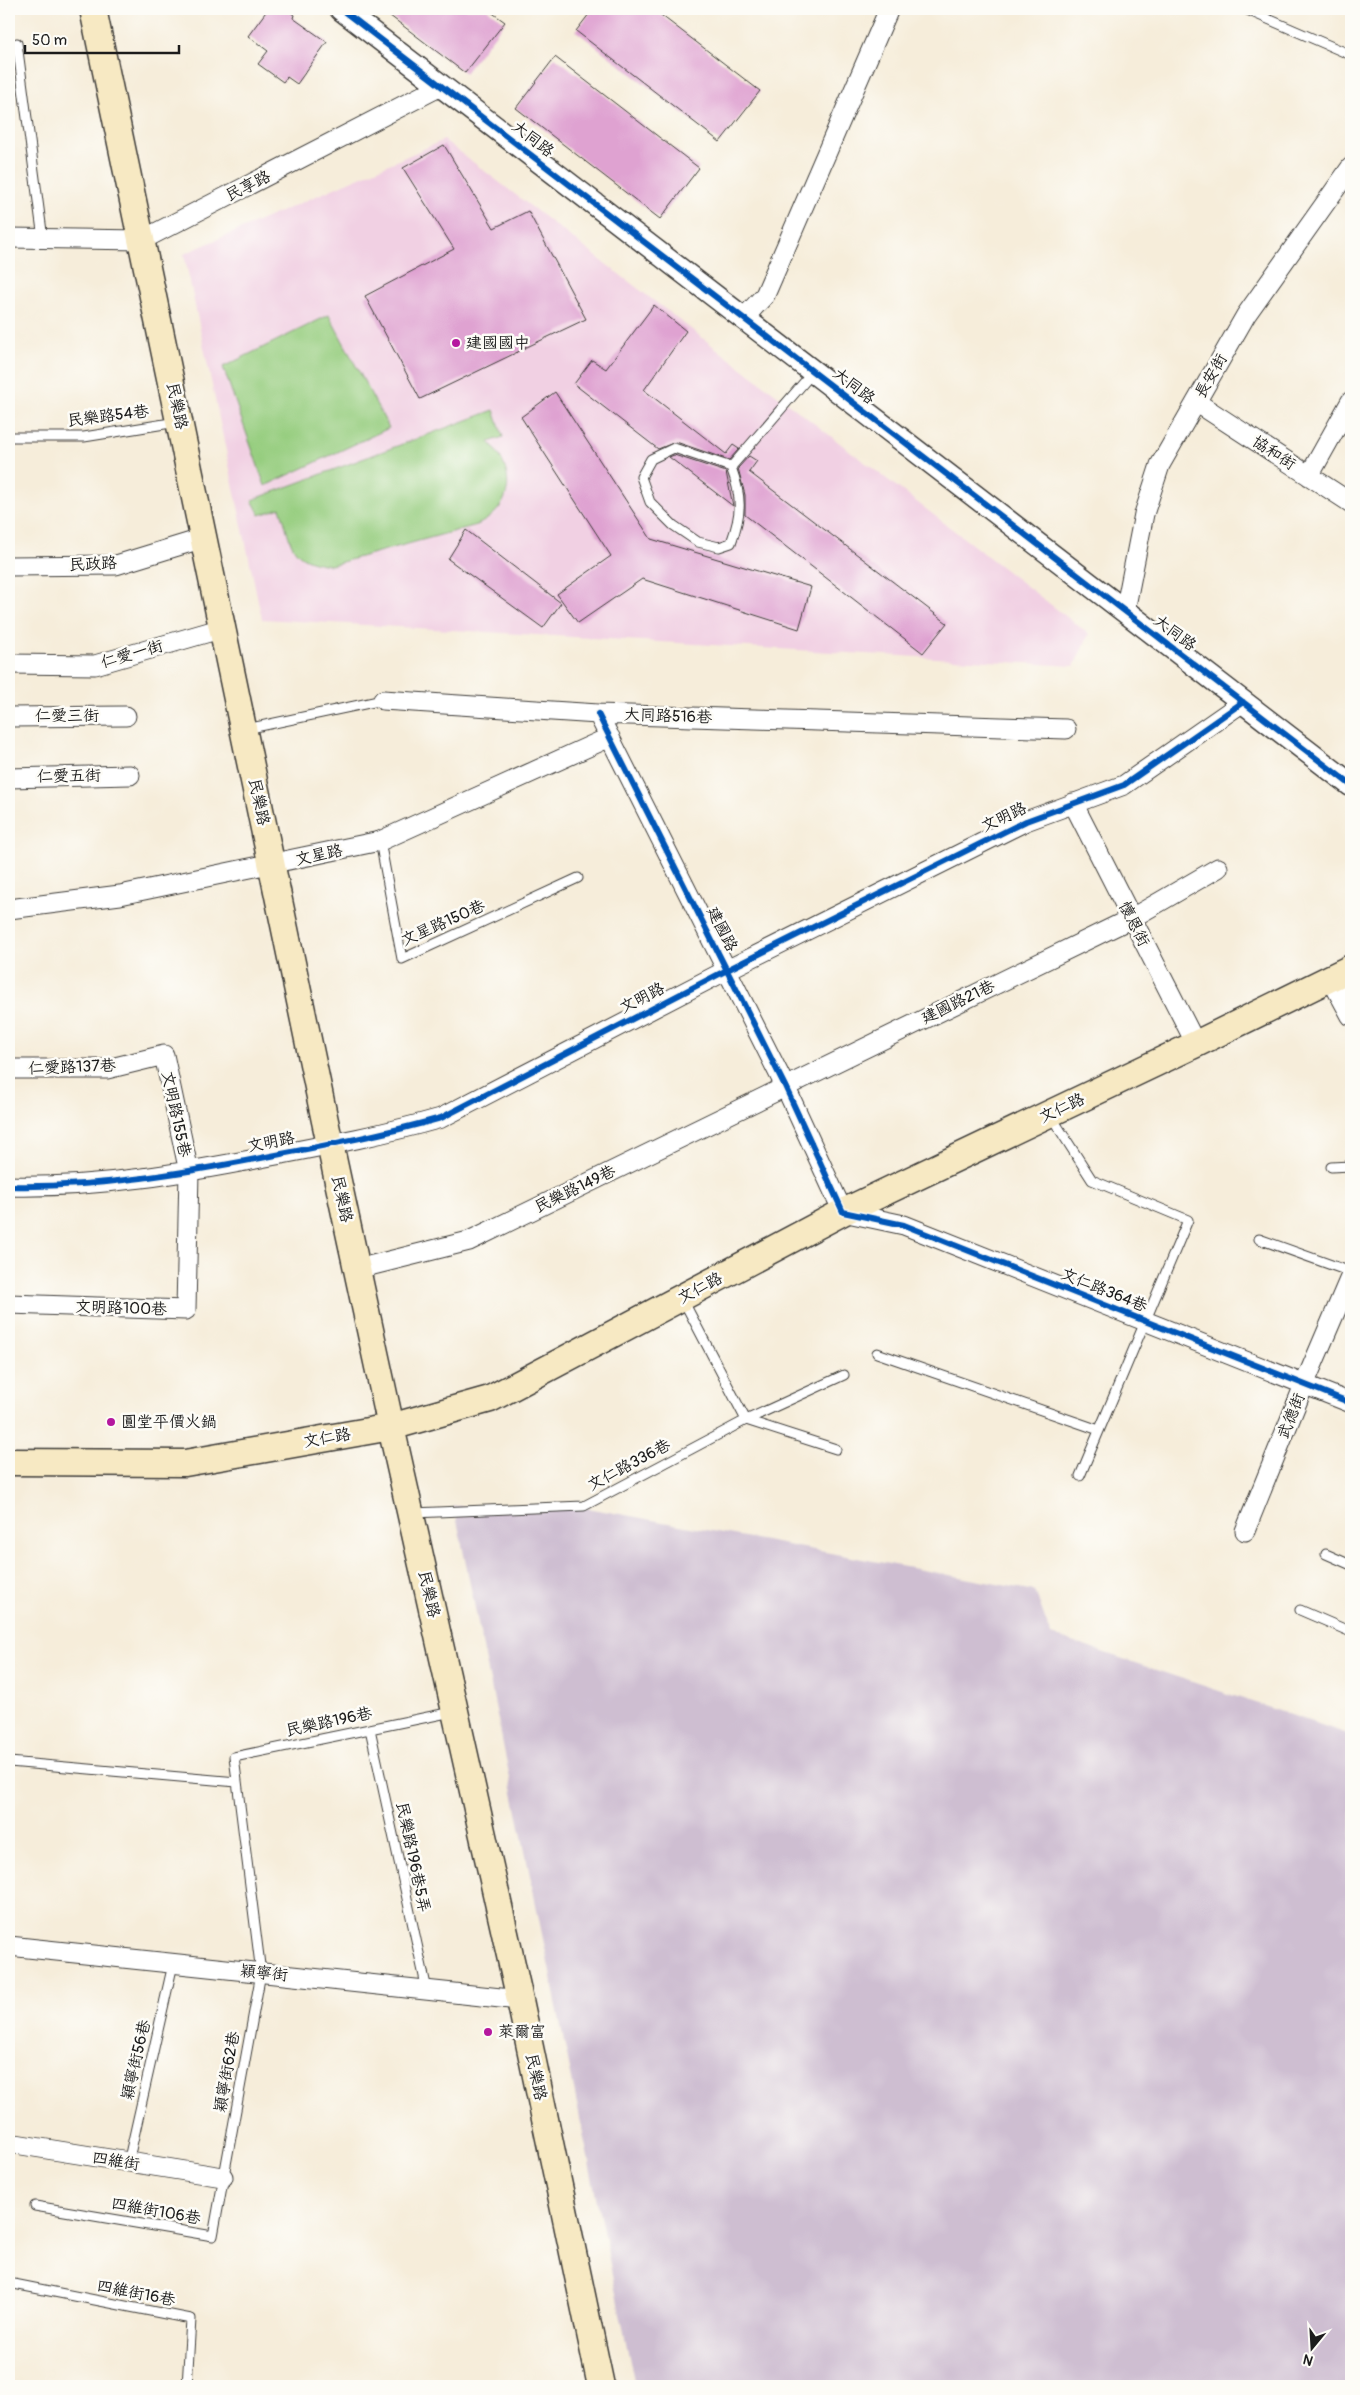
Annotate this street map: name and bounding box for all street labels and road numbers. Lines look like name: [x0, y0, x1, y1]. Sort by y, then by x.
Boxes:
street label: 大同路: [508, 116, 558, 162]
street label: 民享路: [222, 166, 274, 206]
street label: 長安街: [1190, 350, 1232, 402]
street label: 大同路: [829, 363, 879, 409]
street label: 民樂路: [162, 380, 192, 432]
street label: 民樂路54巷: [66, 401, 150, 431]
street label: 協和街: [1248, 432, 1300, 474]
street label: 民政路: [69, 553, 117, 575]
street label: 大同路: [1150, 611, 1200, 655]
street label: 仁愛一街: [98, 636, 166, 672]
street label: 大同路516巷: [624, 704, 712, 728]
street label: 仁愛三街: [35, 706, 99, 726]
street label: 仁愛五街: [37, 765, 101, 787]
street label: 民樂路: [244, 776, 274, 828]
street label: 文明路: [978, 798, 1030, 836]
street label: 文星路: [293, 840, 345, 870]
street label: 文星路150巷: [398, 896, 488, 950]
street label: 懷恩街: [1114, 898, 1154, 950]
street label: 建國路: [702, 903, 742, 955]
street label: 建國路21巷: [918, 976, 998, 1028]
street label: 文明路: [616, 978, 668, 1018]
street label: 仁愛路137巷: [28, 1055, 116, 1079]
street label: 文明路155巷: [157, 1069, 195, 1159]
street label: 文仁路: [1036, 1089, 1088, 1127]
street label: 文明路: [246, 1128, 296, 1156]
street label: 民樂路149巷: [531, 1161, 619, 1217]
street label: 民樂路: [327, 1173, 357, 1225]
street label: 文仁路364巷: [1058, 1264, 1150, 1316]
street label: 文仁路: [674, 1268, 726, 1308]
street label: 文明路100巷: [75, 1296, 167, 1320]
street label: 武德街: [1273, 1390, 1309, 1442]
street label: 文仁路: [302, 1424, 352, 1452]
street label: 文仁路336巷: [584, 1435, 674, 1495]
street label: 民樂路: [414, 1568, 444, 1620]
street label: 民樂路196巷: [284, 1703, 374, 1741]
street label: 民樂路196巷5弄: [392, 1800, 434, 1914]
street label: 穎寧街: [239, 1961, 289, 1985]
street label: 穎寧街56巷: [117, 2018, 155, 2102]
street label: 穎寧街62巷: [210, 2030, 244, 2114]
street label: 民樂路: [521, 2051, 551, 2103]
street label: 四維街: [91, 2147, 141, 2175]
street label: 四維街106巷: [110, 2193, 202, 2229]
street label: 四維街16巷: [95, 2276, 177, 2310]

